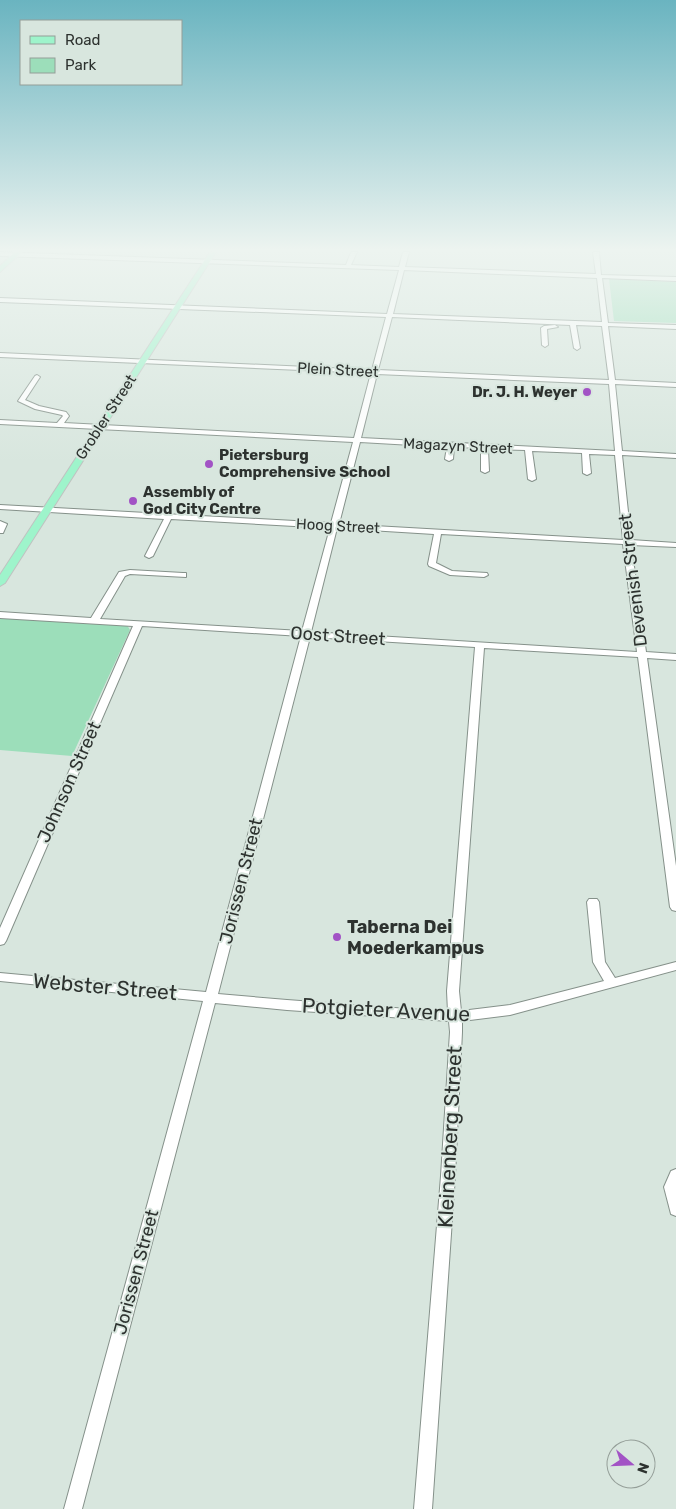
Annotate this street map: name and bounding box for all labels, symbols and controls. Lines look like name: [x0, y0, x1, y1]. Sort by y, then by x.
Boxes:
legend: [20, 20, 182, 85]
text: Road: [65, 31, 101, 49]
text: Park: [65, 56, 96, 74]
street label: Plein Street: [297, 359, 379, 381]
street label: Grobler Street: [72, 371, 140, 463]
place label: Dr. J. H. Weyer: [472, 383, 577, 401]
marker: Dr. J. H. Weyer: [581, 386, 593, 398]
street label: Magazyn Street: [403, 434, 513, 458]
place label: Pietersburg Comprehensive School: [219, 446, 390, 481]
marker: Pietersburg Comprehensive School: [203, 458, 215, 470]
place label: Assembly of God City Centre: [143, 483, 261, 518]
marker: Assembly of God City Centre: [127, 495, 139, 507]
street label: Devenish Street: [614, 512, 652, 648]
street label: Hoog Street: [296, 515, 381, 537]
street label: Oost Street: [290, 622, 386, 650]
street label: Johnson Street: [32, 718, 106, 846]
street label: Jorissen Street: [215, 816, 267, 946]
place label: Taberna Dei Moederkampus: [347, 916, 484, 959]
marker: Taberna Dei Moederkampus: [331, 931, 343, 943]
street label: Webster Street: [32, 968, 178, 1005]
street label: Potgieter Avenue: [301, 993, 471, 1026]
street label: Kleinenberg Street: [432, 1045, 467, 1229]
street label: Jorissen Street: [109, 1207, 163, 1337]
north arrow: [606, 1439, 656, 1489]
text: N: [633, 1461, 652, 1476]

